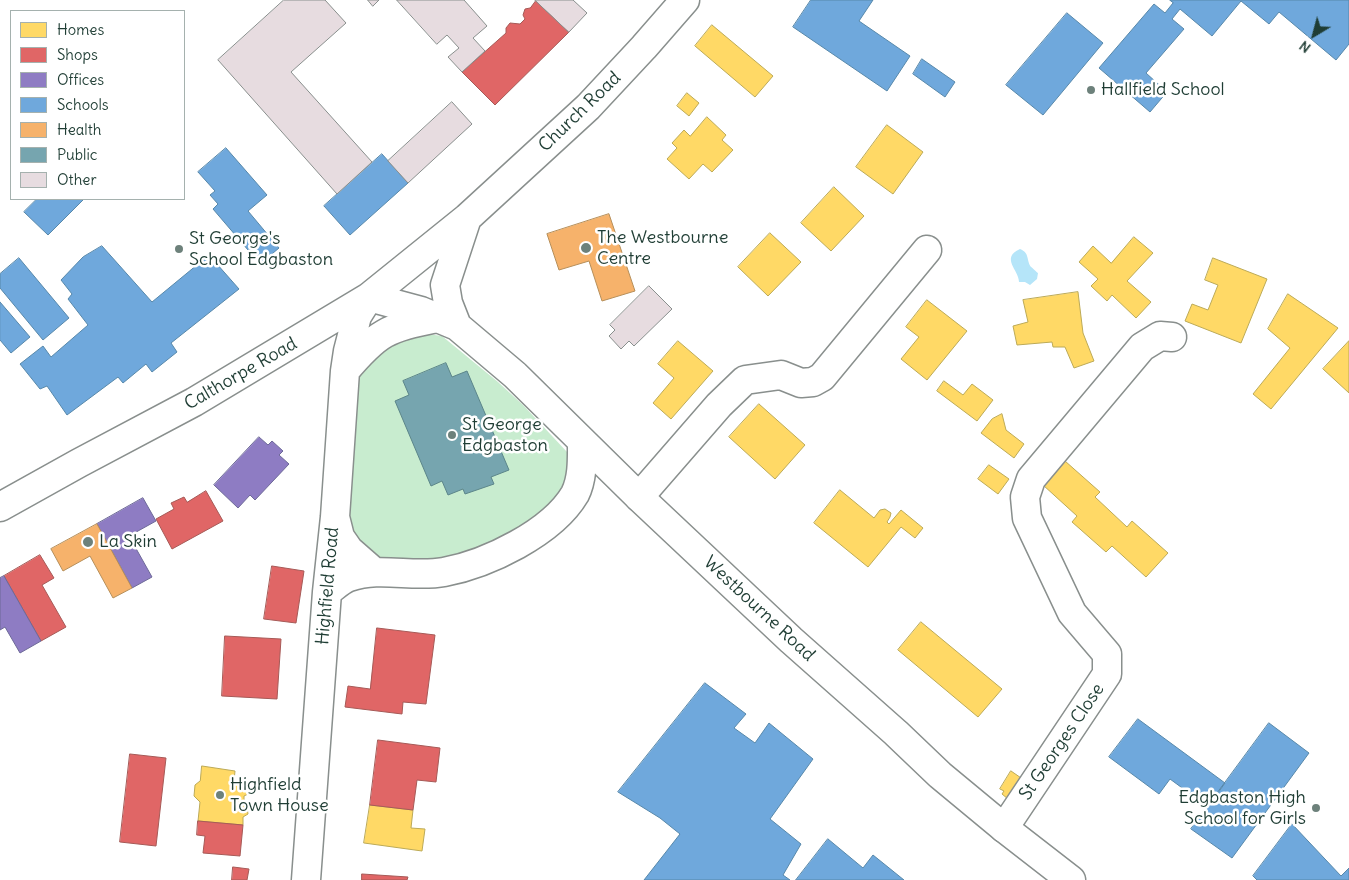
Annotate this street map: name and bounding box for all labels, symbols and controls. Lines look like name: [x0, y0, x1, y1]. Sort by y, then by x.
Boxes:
legend: [10, 10, 185, 200]
north arrow: [1289, 10, 1339, 60]
text: Homes: [57, 20, 104, 39]
text: N: [1296, 37, 1314, 57]
text: Shops: [57, 45, 98, 64]
street label: Church Road: [534, 67, 626, 157]
text: Offices: [57, 70, 104, 89]
place label: Hallfield School: [1101, 79, 1225, 101]
marker: Hallfield School: [1085, 84, 1097, 96]
text: Schools: [57, 95, 109, 114]
text: Health: [57, 120, 101, 139]
text: Public: [57, 145, 97, 164]
text: Other: [57, 170, 97, 189]
place label: The Westbourne Centre: [597, 227, 728, 270]
place label: St George's School Edgbaston: [189, 228, 333, 270]
marker: The Westbourne Centre: [579, 241, 593, 255]
marker: St George's School Edgbaston: [173, 243, 185, 255]
street label: Calthorpe Road: [181, 333, 301, 415]
place label: St George Edgbaston: [462, 414, 548, 456]
marker: St George Edgbaston: [446, 429, 458, 441]
street label: Highfield Road: [312, 526, 344, 646]
place label: La Skin: [99, 531, 157, 553]
marker: La Skin: [81, 535, 95, 549]
street label: Westbourne Road: [699, 552, 819, 666]
street label: St Georges Close: [1015, 680, 1109, 804]
place label: Highfield Town House: [230, 774, 329, 816]
place label: Edgbaston High School for Girls: [1178, 787, 1306, 830]
marker: Highfield Town House: [214, 789, 226, 801]
marker: Edgbaston High School for Girls: [1310, 802, 1322, 814]

